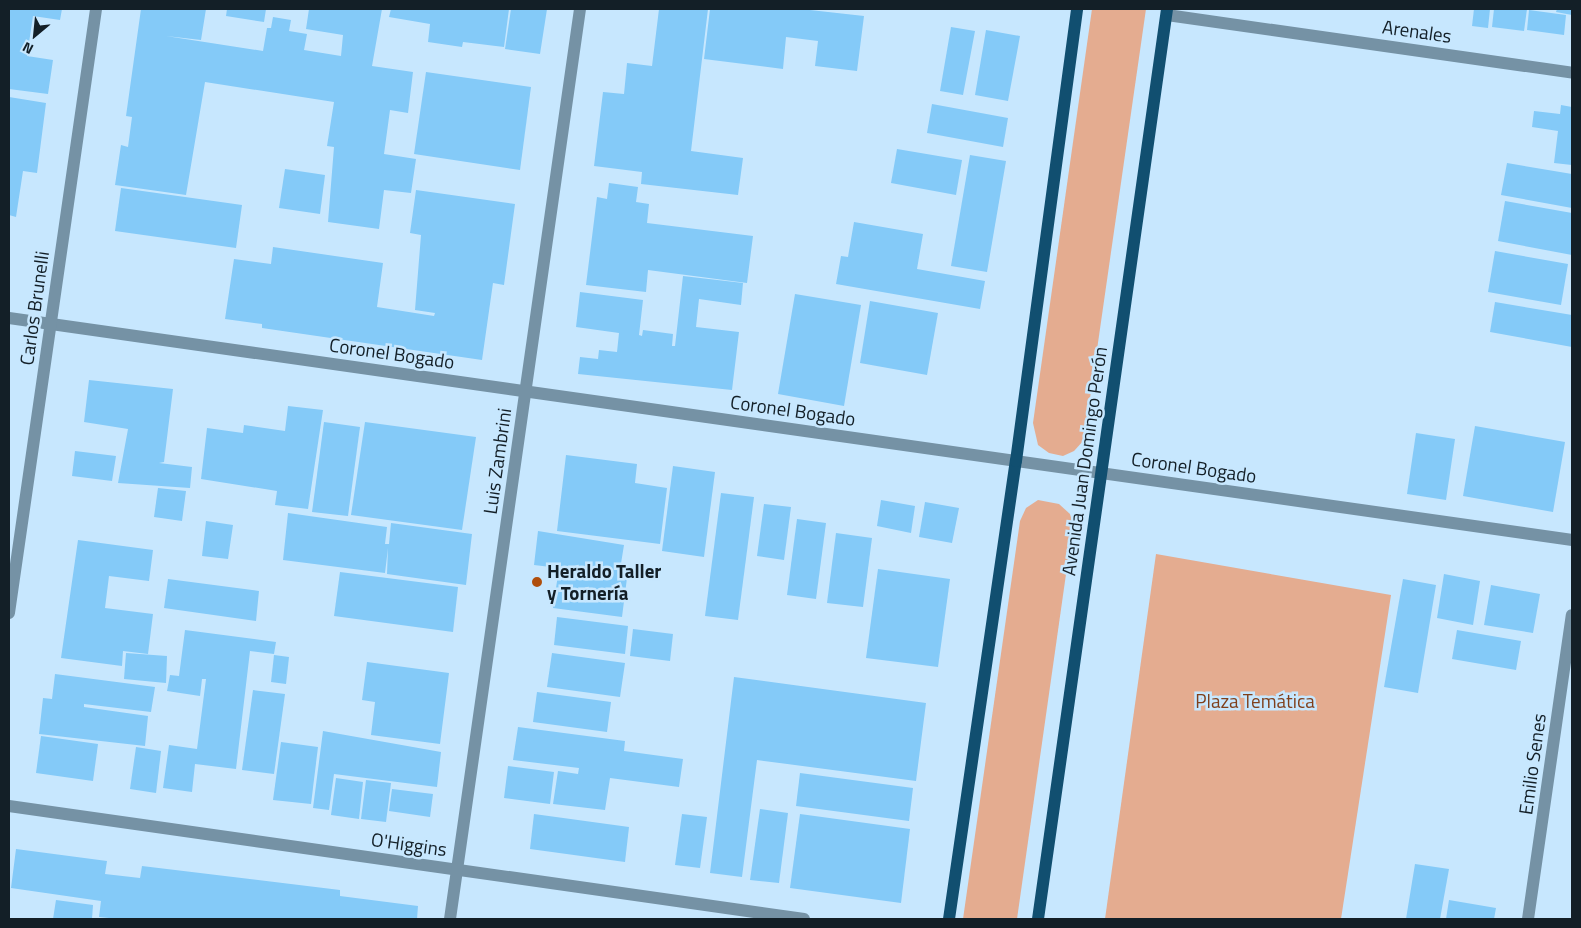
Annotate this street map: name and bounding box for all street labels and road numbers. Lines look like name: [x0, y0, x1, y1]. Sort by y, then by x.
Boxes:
street label: Arenales: [1381, 15, 1453, 47]
street label: Carlos Brunelli: [15, 249, 53, 367]
street label: Coronel Bogado: [328, 333, 456, 373]
street label: Avenida Juan Domingo Perón: [1057, 345, 1111, 577]
street label: Coronel Bogado: [729, 390, 857, 430]
street label: Luis Zambrini: [478, 406, 516, 516]
street label: Coronel Bogado: [1130, 447, 1258, 487]
street label: Emilio Senes: [1514, 712, 1550, 816]
street label: O'Higgins: [370, 827, 448, 861]

